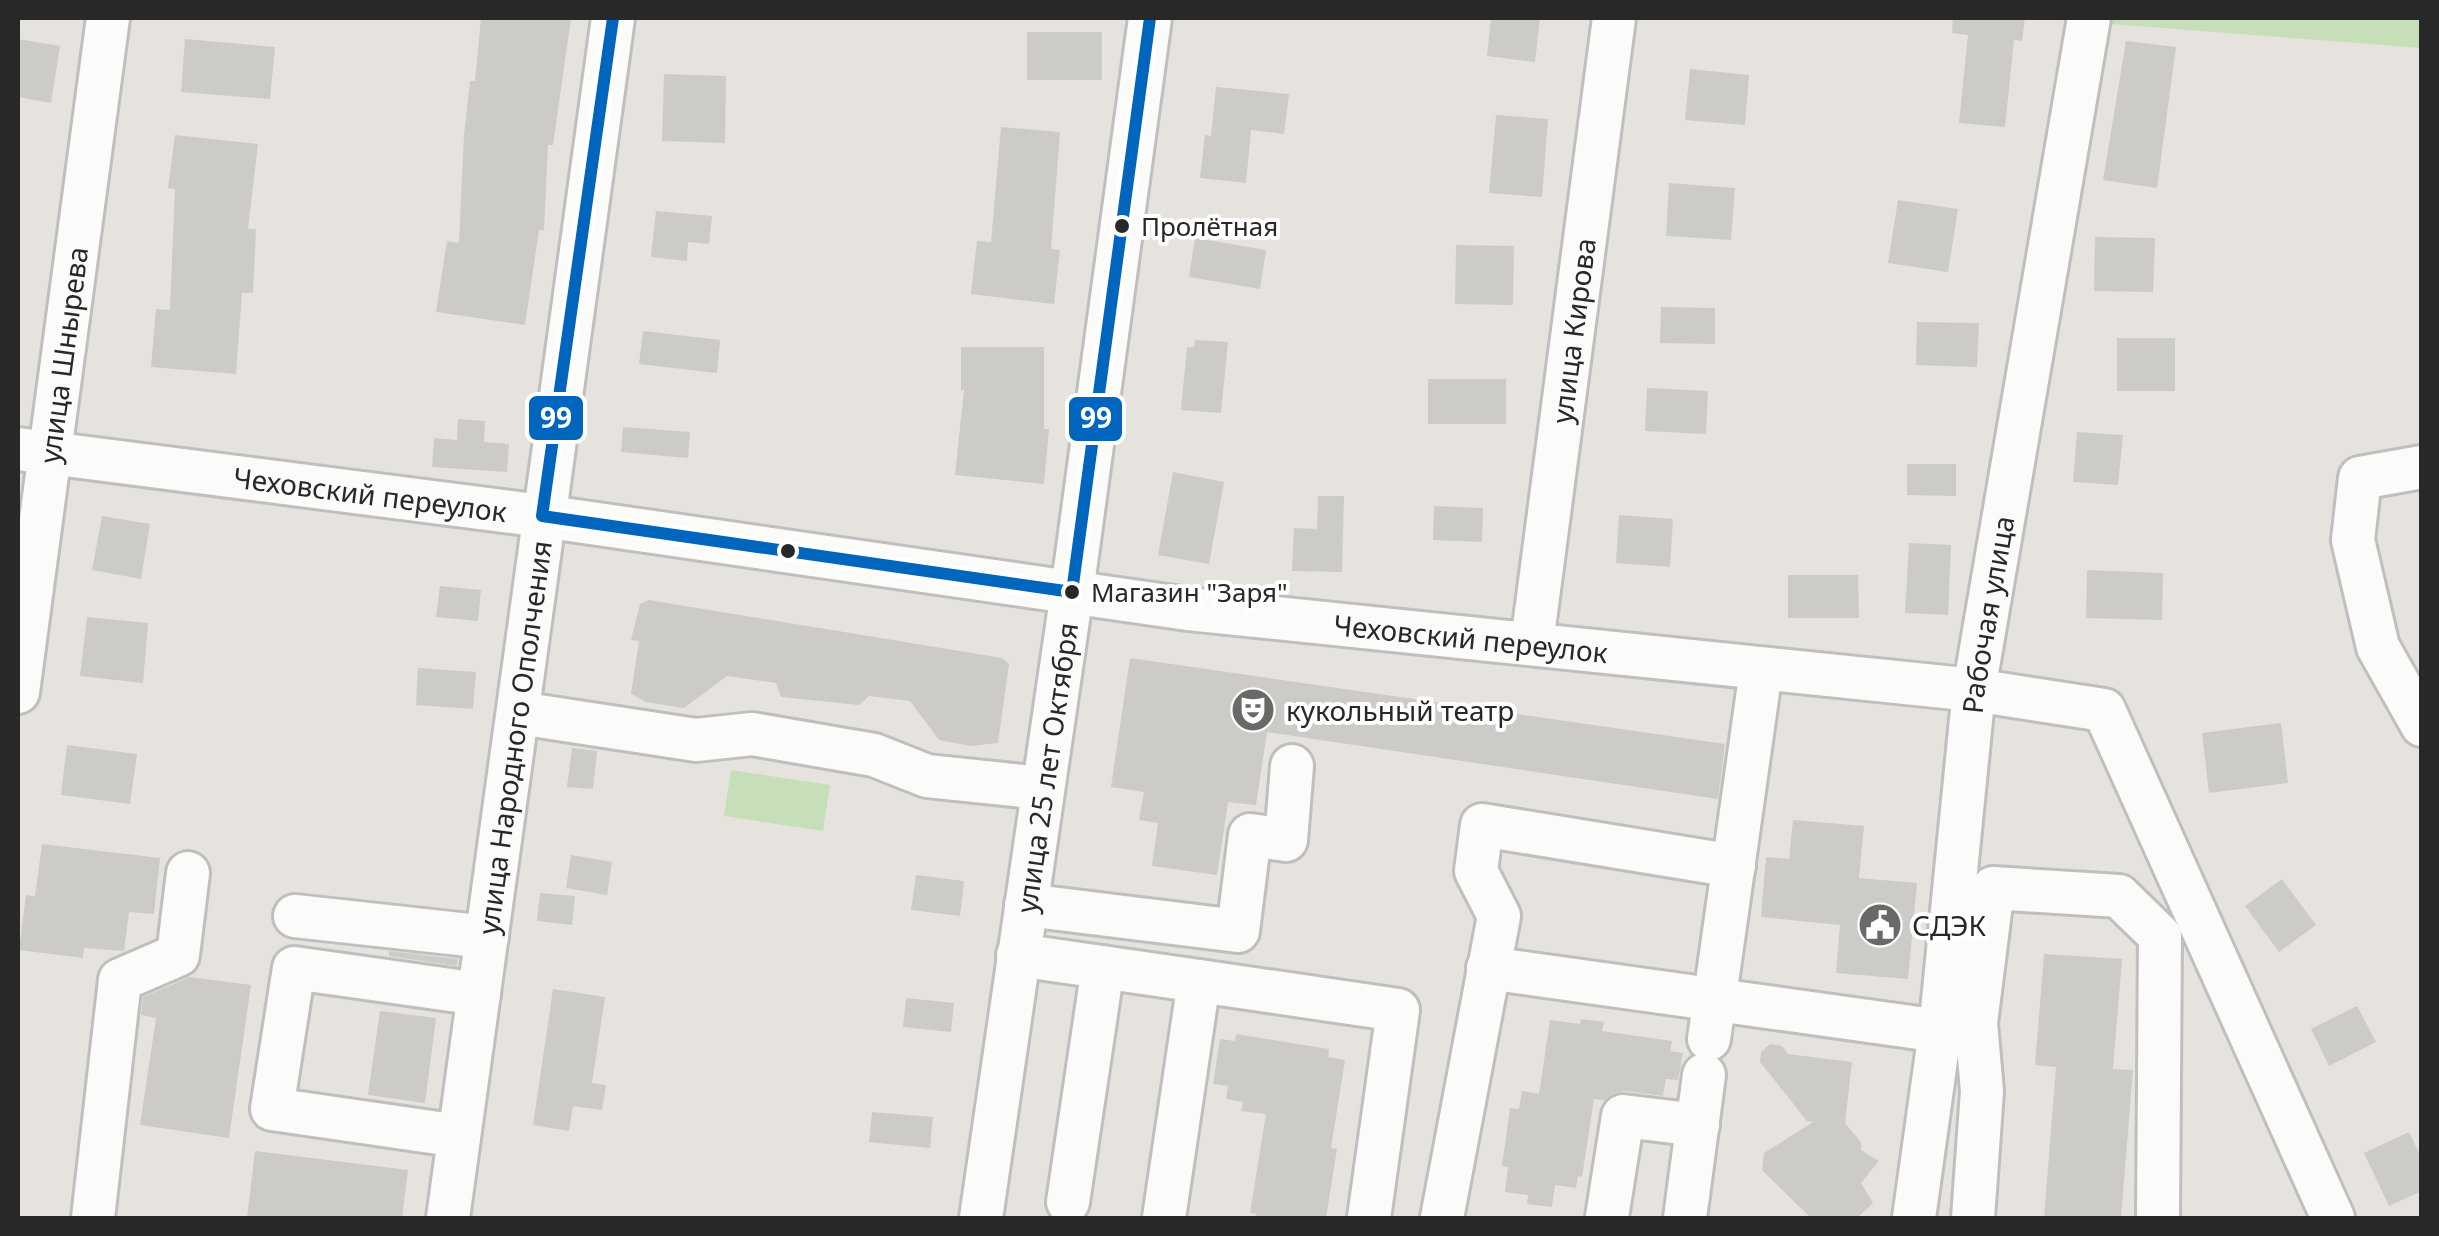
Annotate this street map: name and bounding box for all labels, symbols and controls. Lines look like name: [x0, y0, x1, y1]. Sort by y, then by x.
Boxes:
place label: Пролётная: [1141, 208, 1278, 244]
marker: Пролётная: [1112, 216, 1132, 236]
street label: улица Кирова: [1542, 236, 1604, 426]
street label: улица Шнырева: [30, 244, 96, 466]
line badge: 99: [527, 394, 585, 442]
line badge: 99: [1067, 395, 1124, 443]
text: 99: [540, 398, 572, 436]
text: 99: [1080, 398, 1112, 436]
street label: Чеховский переулок: [231, 458, 509, 530]
street label: Рабочая улица: [1953, 513, 2022, 715]
street label: улица Народного Ополчения: [468, 538, 560, 937]
unlabelled marker: [778, 541, 798, 561]
place label: Магазин "Заря": [1091, 574, 1288, 610]
marker: Магазин "Заря": [1062, 582, 1082, 602]
street label: Чеховский переулок: [1332, 605, 1610, 671]
street label: улица 25 лет Октября: [1007, 620, 1086, 915]
theatre icon: кукольный театр: [1230, 687, 1276, 733]
place label: кукольный театр: [1286, 691, 1514, 729]
public building icon: СДЭК: [1857, 902, 1903, 948]
place label: СДЭК: [1912, 906, 1986, 944]

